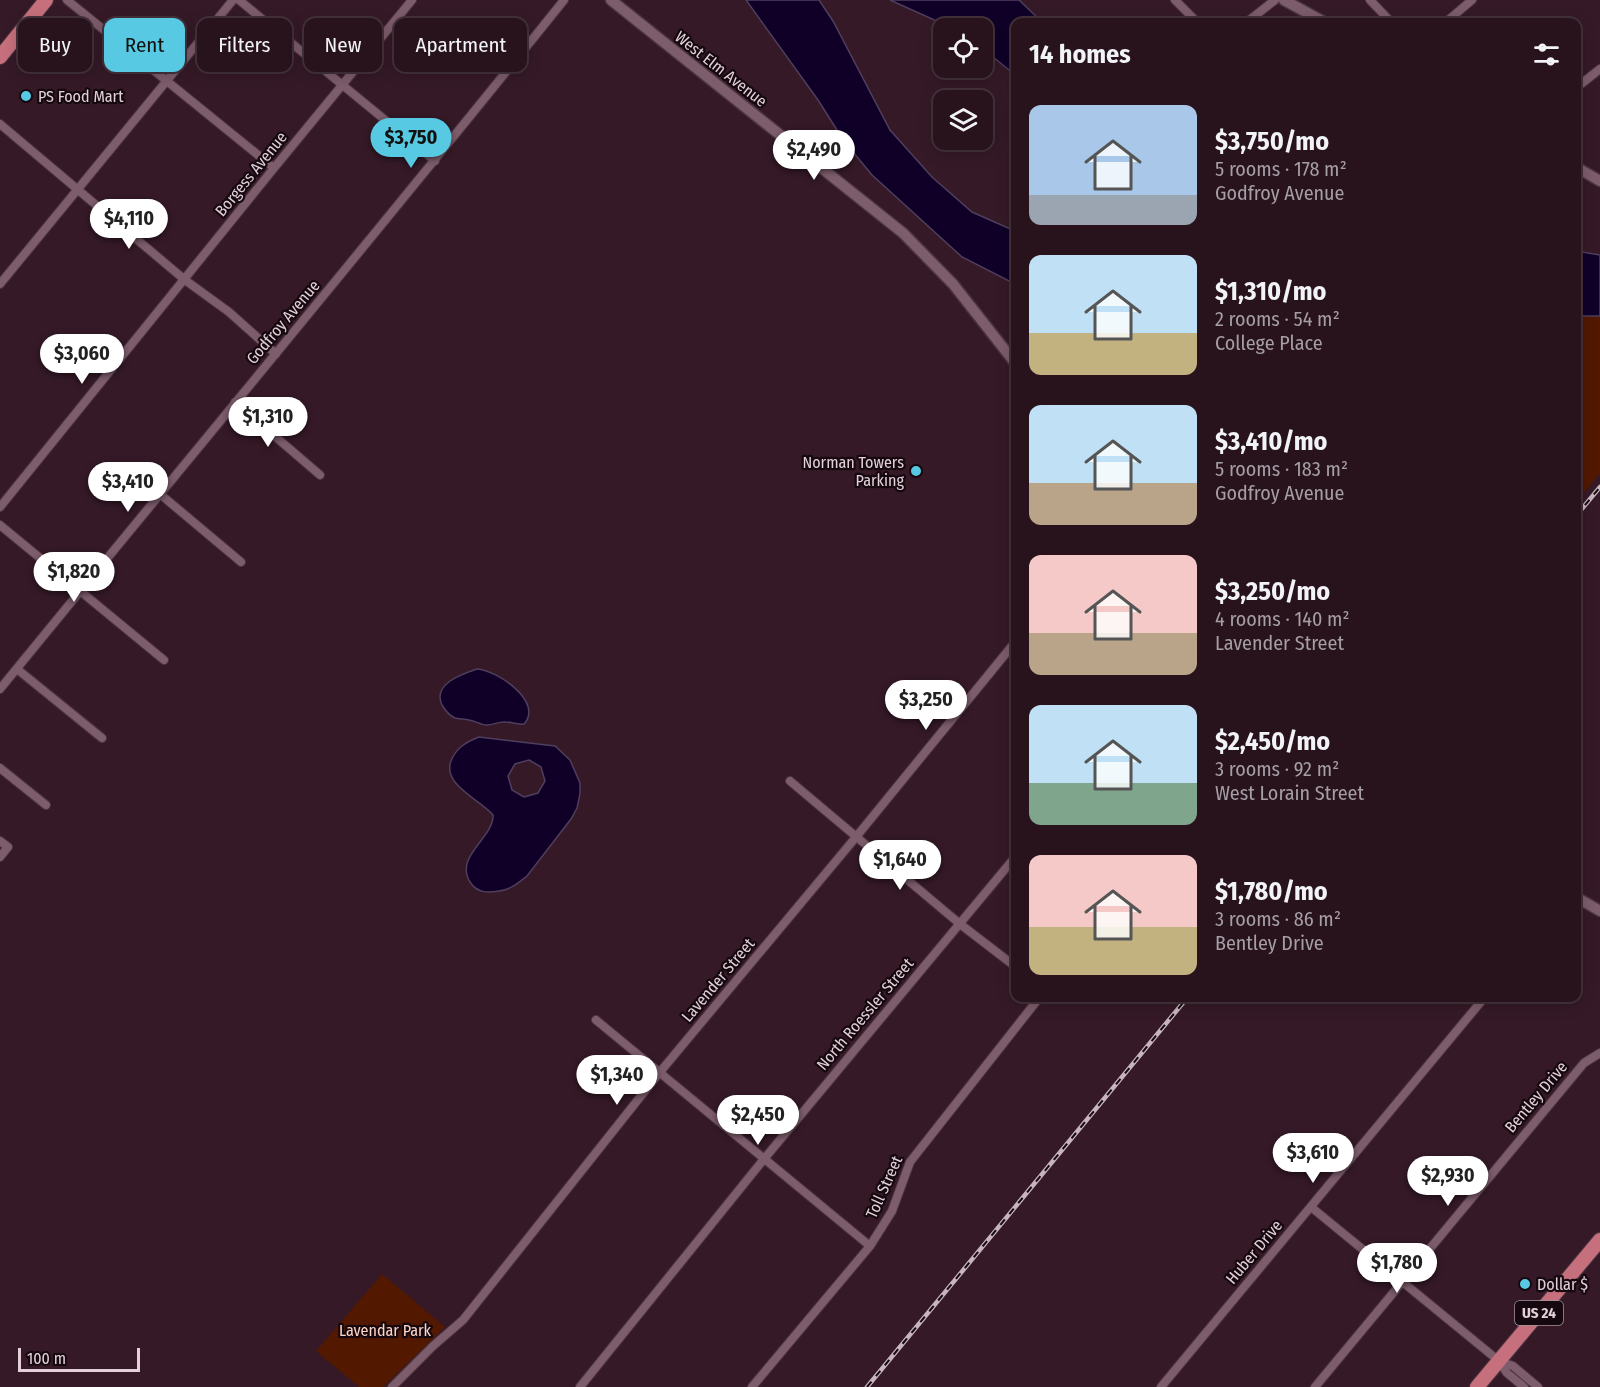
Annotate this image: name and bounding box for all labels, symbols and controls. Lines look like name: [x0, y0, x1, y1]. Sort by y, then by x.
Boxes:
chip: Buy: [18, 18, 92, 72]
chip: Rent: [104, 18, 185, 72]
chip: Filters: [197, 18, 292, 72]
chip: New: [304, 18, 382, 72]
chip: Apartment: [394, 18, 527, 72]
map controls: [933, 18, 993, 150]
button: locate: [933, 18, 993, 78]
street label: West Elm Avenue: [671, 27, 771, 111]
icon: filters: [1530, 38, 1563, 71]
text: 14 homes: [1029, 39, 1131, 70]
place label: PS Food Mart: [38, 87, 124, 106]
marker: PS Food Mart: [19, 89, 33, 103]
button: layers: [933, 90, 993, 150]
pin: $3,750: [362, 118, 460, 169]
text: $3,750: [385, 125, 438, 149]
text: $3,750/mo: [1215, 126, 1329, 157]
street label: Borgess Avenue: [211, 128, 291, 220]
icon: home: [1077, 129, 1149, 201]
pin: $2,490: [765, 130, 863, 181]
text: $2,490: [787, 137, 841, 161]
text: 5 rooms · 178 m²: [1215, 157, 1347, 181]
text: Godfroy Avenue: [1215, 181, 1344, 205]
pin: $4,110: [80, 199, 178, 250]
text: $4,110: [104, 206, 154, 230]
street label: Godfroy Avenue: [242, 276, 324, 368]
text: $1,310/mo: [1215, 276, 1326, 307]
icon: home: [1077, 279, 1149, 351]
text: 2 rooms · 54 m²: [1215, 307, 1340, 331]
text: College Place: [1215, 331, 1323, 355]
pin: $3,060: [33, 334, 131, 385]
text: $3,060: [54, 341, 110, 365]
pin: $1,310: [219, 397, 317, 448]
text: $1,310: [243, 404, 293, 428]
text: $3,410/mo: [1215, 426, 1327, 457]
icon: home: [1077, 429, 1149, 501]
place label: Norman Towers Parking: [802, 453, 904, 490]
text: 5 rooms · 183 m²: [1215, 457, 1348, 481]
pin: $3,410: [79, 462, 177, 513]
marker: Norman Towers Parking: [909, 464, 923, 478]
text: $3,410: [102, 469, 154, 493]
text: Godfroy Avenue: [1215, 481, 1344, 505]
pin: $1,820: [25, 552, 123, 603]
text: $1,820: [48, 559, 100, 583]
text: $3,250/mo: [1215, 576, 1330, 607]
icon: home: [1077, 579, 1149, 651]
text: 4 rooms · 140 m²: [1215, 607, 1350, 631]
text: Lavender Street: [1215, 631, 1344, 655]
pin: $3,250: [877, 680, 975, 731]
text: $3,250: [899, 687, 953, 711]
text: $2,450/mo: [1215, 726, 1330, 757]
icon: home: [1077, 729, 1149, 801]
text: 3 rooms · 92 m²: [1215, 757, 1339, 781]
text: West Lorain Street: [1215, 781, 1364, 805]
pin: $1,640: [851, 840, 949, 891]
text: $1,640: [873, 847, 927, 871]
text: $1,780/mo: [1215, 876, 1328, 907]
icon: home: [1077, 879, 1149, 951]
text: 3 rooms · 86 m²: [1215, 907, 1341, 931]
text: Bentley Drive: [1215, 931, 1324, 955]
street label: Lavender Street: [678, 934, 759, 1026]
street label: North Roessler Street: [813, 954, 918, 1074]
pin: $1,340: [568, 1055, 666, 1106]
street label: Bentley Drive: [1501, 1058, 1571, 1136]
text: $1,340: [590, 1062, 644, 1086]
pin: $2,450: [709, 1095, 807, 1146]
text: $2,450: [731, 1102, 785, 1126]
pin: $3,610: [1264, 1133, 1362, 1184]
text: $3,610: [1287, 1140, 1339, 1164]
street label: Toll Street: [862, 1152, 907, 1221]
pin: $2,930: [1399, 1156, 1497, 1207]
text: $2,930: [1421, 1163, 1475, 1187]
street label: Huber Drive: [1222, 1216, 1286, 1288]
pin: $1,780: [1348, 1243, 1446, 1294]
text: $1,780: [1371, 1250, 1423, 1274]
place label: Dollar $: [1537, 1275, 1588, 1294]
marker: Dollar $: [1518, 1277, 1532, 1291]
road number: US 24: [1515, 1301, 1563, 1325]
park label: Lavendar Park: [339, 1321, 432, 1340]
scale bar: [18, 1345, 140, 1372]
text: 100 m: [27, 1349, 66, 1368]

